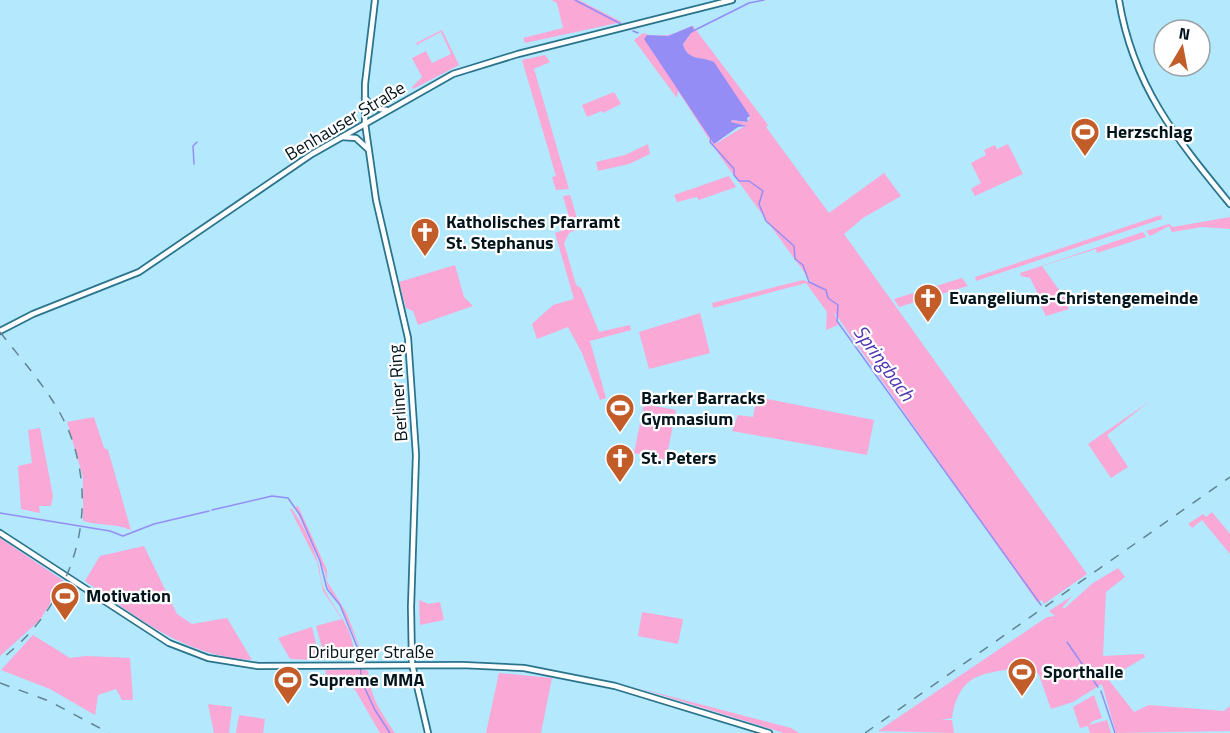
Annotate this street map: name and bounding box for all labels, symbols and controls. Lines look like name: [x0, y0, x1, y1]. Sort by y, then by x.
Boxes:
north arrow: [1152, 18, 1212, 78]
text: N: [1177, 20, 1192, 46]
street label: Benhauser Straße: [279, 74, 410, 167]
sports icon: Herzschlag: [1069, 116, 1101, 158]
place label: Herzschlag: [1106, 118, 1193, 145]
place label: Katholisches Pfarramt St. Stephanus: [446, 208, 620, 256]
church icon: Katholisches Pfarramt St. Stephanus: [409, 216, 441, 258]
church icon: Evangeliums-Christengemeinde: [912, 282, 944, 324]
place label: Evangeliums-Christengemeinde: [949, 284, 1198, 311]
water label: Springbach: [846, 318, 923, 408]
street label: Berliner Ring: [381, 344, 414, 443]
place label: Barker Barracks Gymnasium: [641, 384, 765, 432]
sports icon: Barker Barracks Gymnasium: [604, 392, 636, 434]
church icon: St. Peters: [604, 442, 636, 484]
place label: St. Peters: [641, 444, 717, 471]
sports icon: Motivation: [49, 580, 81, 622]
place label: Motivation: [86, 582, 171, 609]
street label: Driburger Straße: [308, 638, 434, 665]
sports icon: Sporthalle: [1006, 656, 1038, 698]
place label: Sporthalle: [1043, 658, 1123, 685]
sports icon: Supreme MMA: [272, 664, 304, 706]
place label: Supreme MMA: [309, 666, 425, 693]

